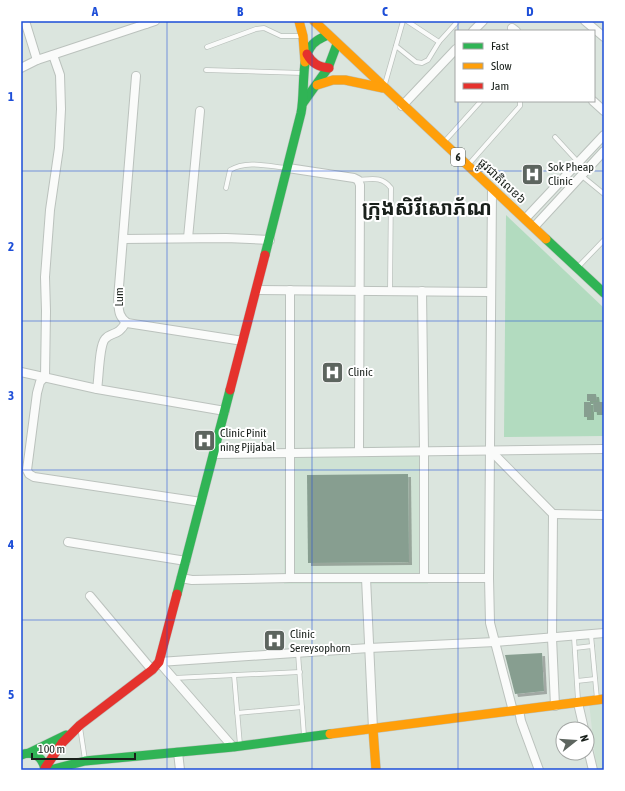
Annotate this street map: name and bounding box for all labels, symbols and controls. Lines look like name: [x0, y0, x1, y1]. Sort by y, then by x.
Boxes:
text: A: [91, 4, 99, 19]
text: B: [237, 4, 244, 19]
text: C: [382, 4, 388, 19]
text: D: [526, 4, 534, 19]
legend: [455, 30, 595, 102]
text: Fast: [491, 39, 509, 53]
text: Slow: [491, 59, 512, 73]
text: Jam: [491, 79, 509, 93]
text: 1: [8, 89, 14, 104]
road number: 6: [451, 148, 465, 166]
street label: ផ្លូវជាតិលេខ៦: [473, 155, 529, 209]
place label: Sok Pheap Clinic: [548, 160, 594, 188]
hospital icon: Sok Pheap Clinic: [519, 161, 545, 187]
district label: ក្រុងសិរីសោភ័ណ: [362, 196, 492, 220]
text: 2: [8, 239, 14, 254]
street label: Lum: [112, 287, 126, 307]
hospital icon: Clinic: [320, 359, 346, 385]
place label: Clinic: [348, 365, 373, 379]
text: 3: [8, 388, 14, 403]
place label: Clinic Pinit ning Pjijabal: [220, 426, 276, 454]
hospital icon: Clinic Pinit ning Pjijabal: [191, 427, 217, 453]
text: 4: [7, 537, 14, 552]
place label: Clinic Sereysophorn: [290, 627, 351, 655]
hospital icon: Clinic Sereysophorn: [261, 628, 287, 654]
text: 5: [8, 687, 14, 702]
north arrow: [555, 721, 595, 761]
text: N: [578, 733, 591, 743]
scale bar: [32, 735, 135, 761]
text: 100 m: [38, 742, 65, 756]

